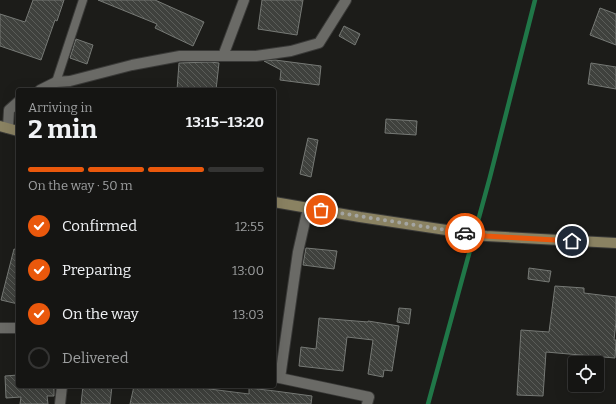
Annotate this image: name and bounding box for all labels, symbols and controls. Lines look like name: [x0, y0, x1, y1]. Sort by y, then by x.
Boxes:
text: Arriving in: [28, 100, 93, 115]
text: 13:15–13:20: [186, 113, 264, 131]
text: 2 min: [28, 114, 97, 145]
text: On the way · 50 m: [28, 178, 133, 193]
pin: [304, 193, 338, 227]
icon: bag: [310, 199, 332, 221]
courier: [445, 213, 485, 253]
icon: check: [28, 215, 50, 237]
text: Confirmed: [62, 217, 137, 235]
text: 12:55: [235, 219, 264, 234]
icon: car: [454, 222, 476, 244]
pin: [555, 224, 589, 258]
icon: home: [561, 230, 583, 252]
icon: check: [28, 259, 50, 281]
text: Preparing: [62, 261, 131, 279]
text: 13:00: [232, 263, 264, 278]
icon: check: [28, 303, 50, 325]
text: On the way: [62, 305, 139, 323]
text: 13:03: [233, 307, 264, 322]
text: Delivered: [62, 349, 129, 367]
map controls: [568, 356, 604, 392]
button: locate: [568, 356, 604, 392]

